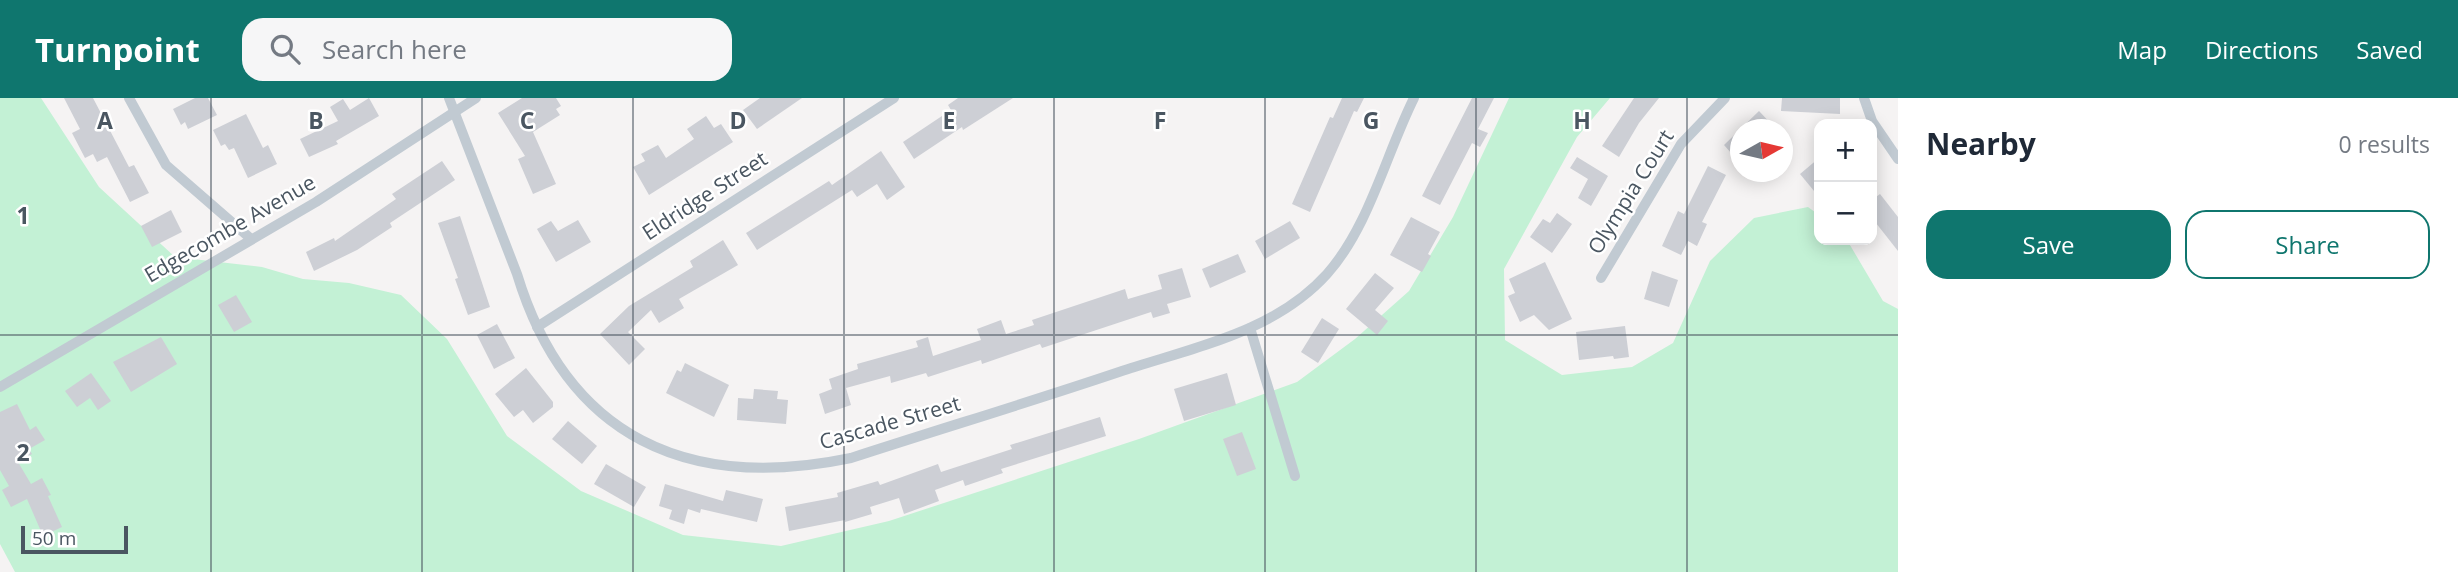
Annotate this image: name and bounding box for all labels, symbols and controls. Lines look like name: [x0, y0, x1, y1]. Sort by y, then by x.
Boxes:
search box: [242, 18, 732, 81]
text: Turnpoint: [35, 27, 200, 72]
icon: search: [266, 30, 304, 68]
text: Search here: [322, 31, 467, 67]
text: Map: [2117, 33, 2167, 66]
text: Directions: [2205, 33, 2318, 66]
text: Saved: [2356, 33, 2423, 66]
text: A: [97, 104, 113, 136]
text: B: [308, 104, 324, 136]
text: C: [520, 104, 534, 136]
text: D: [729, 104, 747, 136]
text: E: [943, 104, 955, 136]
text: F: [1154, 104, 1166, 136]
text: G: [1363, 104, 1379, 136]
text: H: [1573, 104, 1591, 136]
north arrow: [1730, 119, 1793, 182]
map controls: [1814, 119, 1877, 245]
button: +: [1814, 119, 1877, 182]
text: Nearby: [1926, 123, 2036, 164]
street label: Olympia Court: [1581, 124, 1680, 259]
text: 0 results: [2339, 128, 2430, 160]
street label: Eldridge Street: [637, 144, 772, 246]
street label: Edgecombe Avenue: [139, 168, 320, 289]
button: −: [1814, 182, 1877, 245]
text: 1: [16, 199, 30, 231]
button: Save: [1926, 210, 2171, 279]
button: Share: [2185, 210, 2430, 279]
street label: Cascade Street: [816, 389, 963, 456]
text: 2: [16, 436, 30, 468]
scale bar: [21, 523, 128, 555]
text: 50 m: [32, 525, 76, 551]

